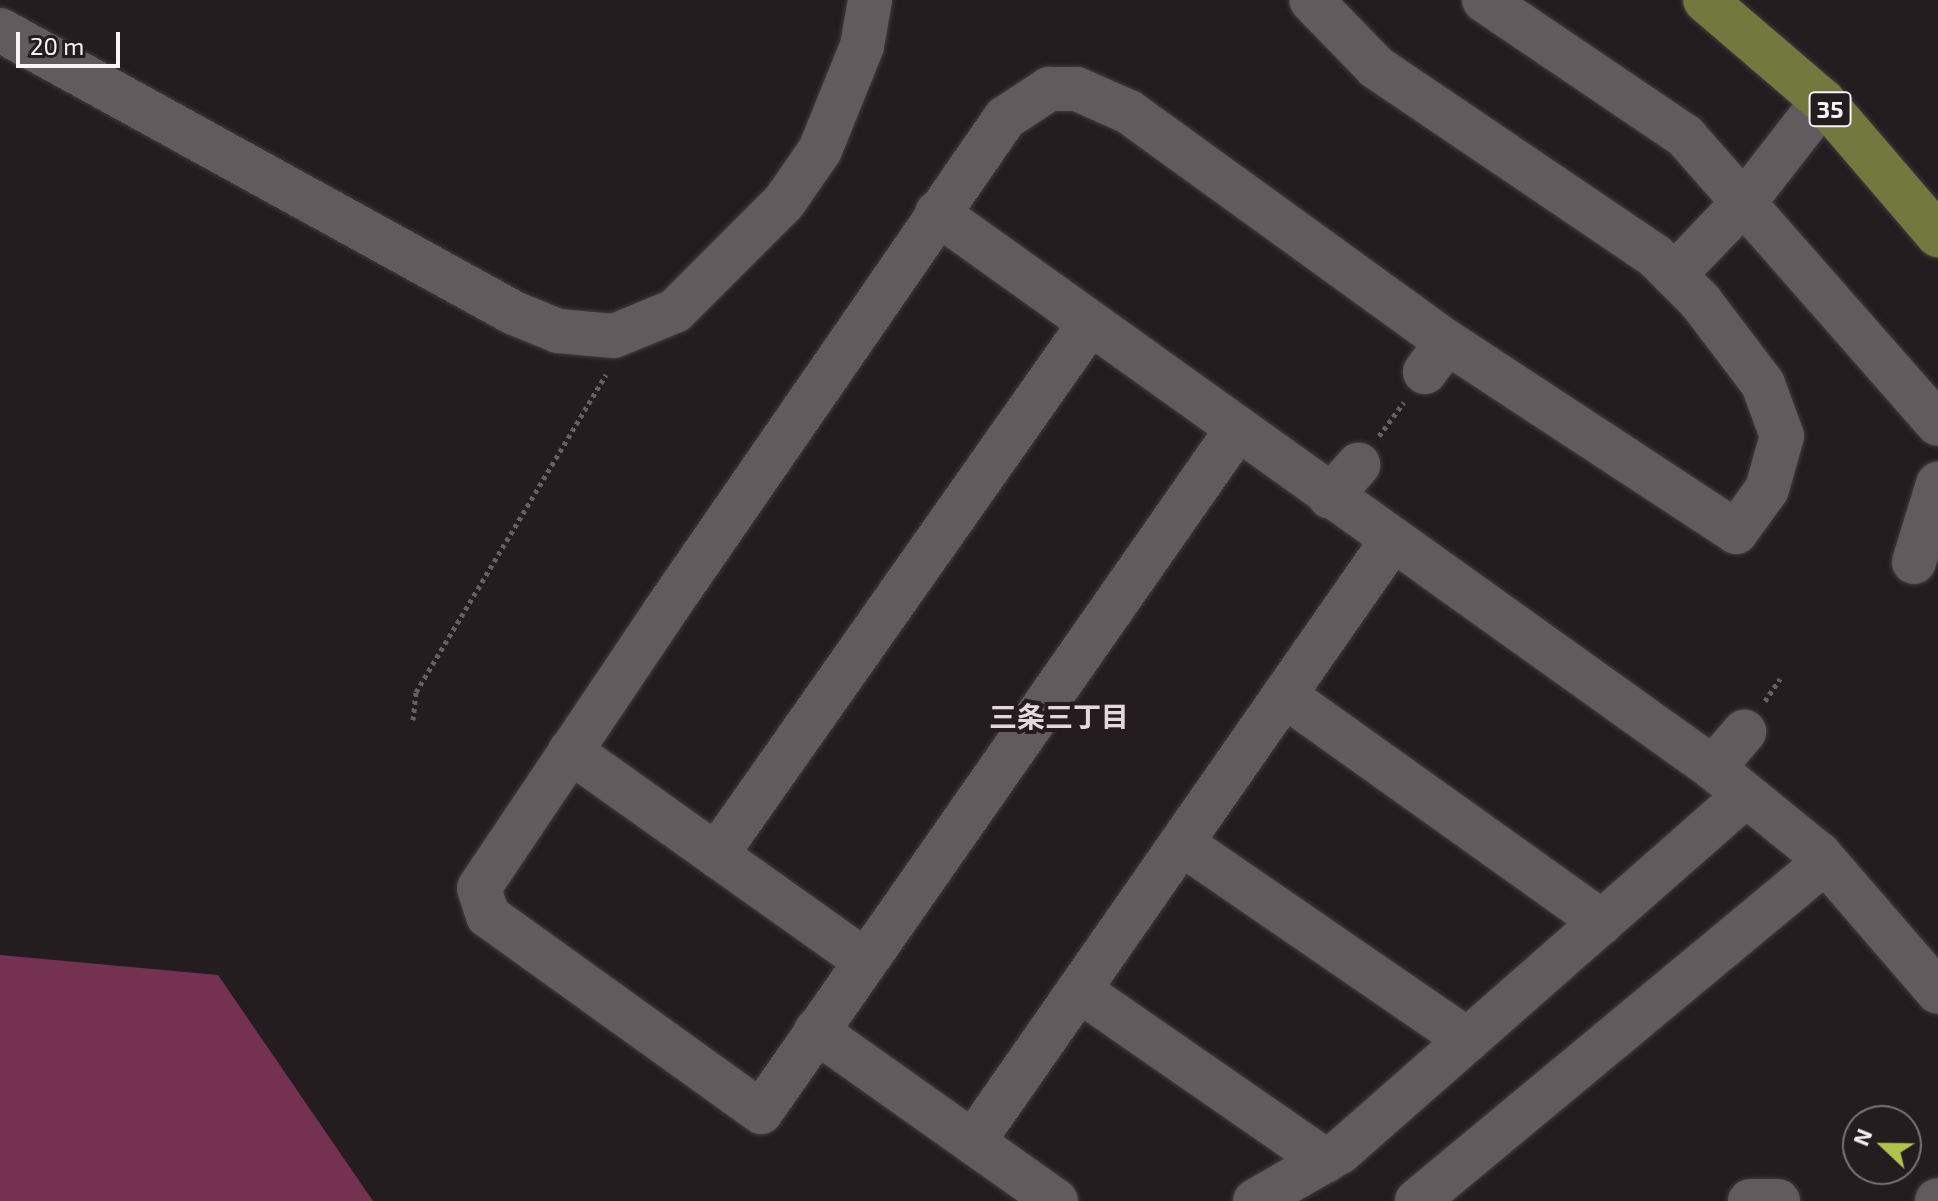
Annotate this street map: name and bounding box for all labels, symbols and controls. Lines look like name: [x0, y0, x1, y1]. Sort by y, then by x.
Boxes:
scale bar: [20, 16, 124, 66]
text: 20 m: [30, 31, 84, 60]
road number: 35: [1808, 89, 1852, 129]
district label: 三条三丁目: [989, 699, 1129, 733]
north arrow: [1842, 1105, 1922, 1185]
text: N: [1847, 1125, 1877, 1149]

